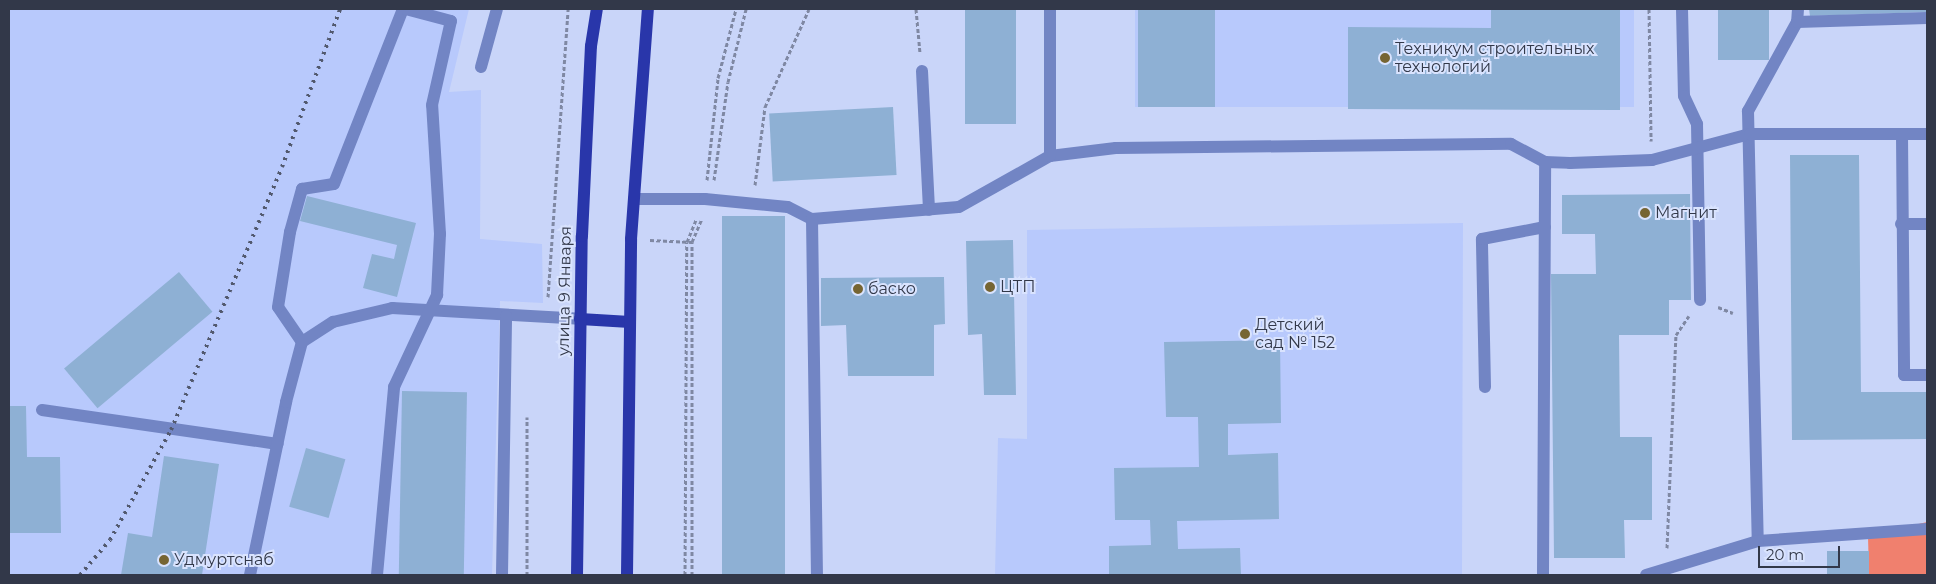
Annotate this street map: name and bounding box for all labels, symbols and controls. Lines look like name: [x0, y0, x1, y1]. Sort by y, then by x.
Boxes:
place label: Техникум строительных технологий: [1395, 39, 1595, 77]
marker: Техникум строительных технологий: [1379, 52, 1391, 64]
place label: Магнит: [1655, 203, 1717, 223]
marker: Магнит: [1639, 207, 1651, 219]
street label: улица 9 Января: [554, 226, 576, 356]
place label: ЦТП: [1000, 277, 1035, 297]
place label: баско: [868, 279, 916, 299]
marker: ЦТП: [984, 281, 996, 293]
marker: баско: [852, 283, 864, 295]
place label: Детский сад № 152: [1255, 315, 1335, 353]
marker: Детский сад № 152: [1239, 328, 1251, 340]
scale bar: [1761, 536, 1844, 568]
text: 20 m: [1766, 545, 1804, 564]
place label: Удмуртснаб: [174, 550, 274, 570]
marker: Удмуртснаб: [158, 554, 170, 566]

